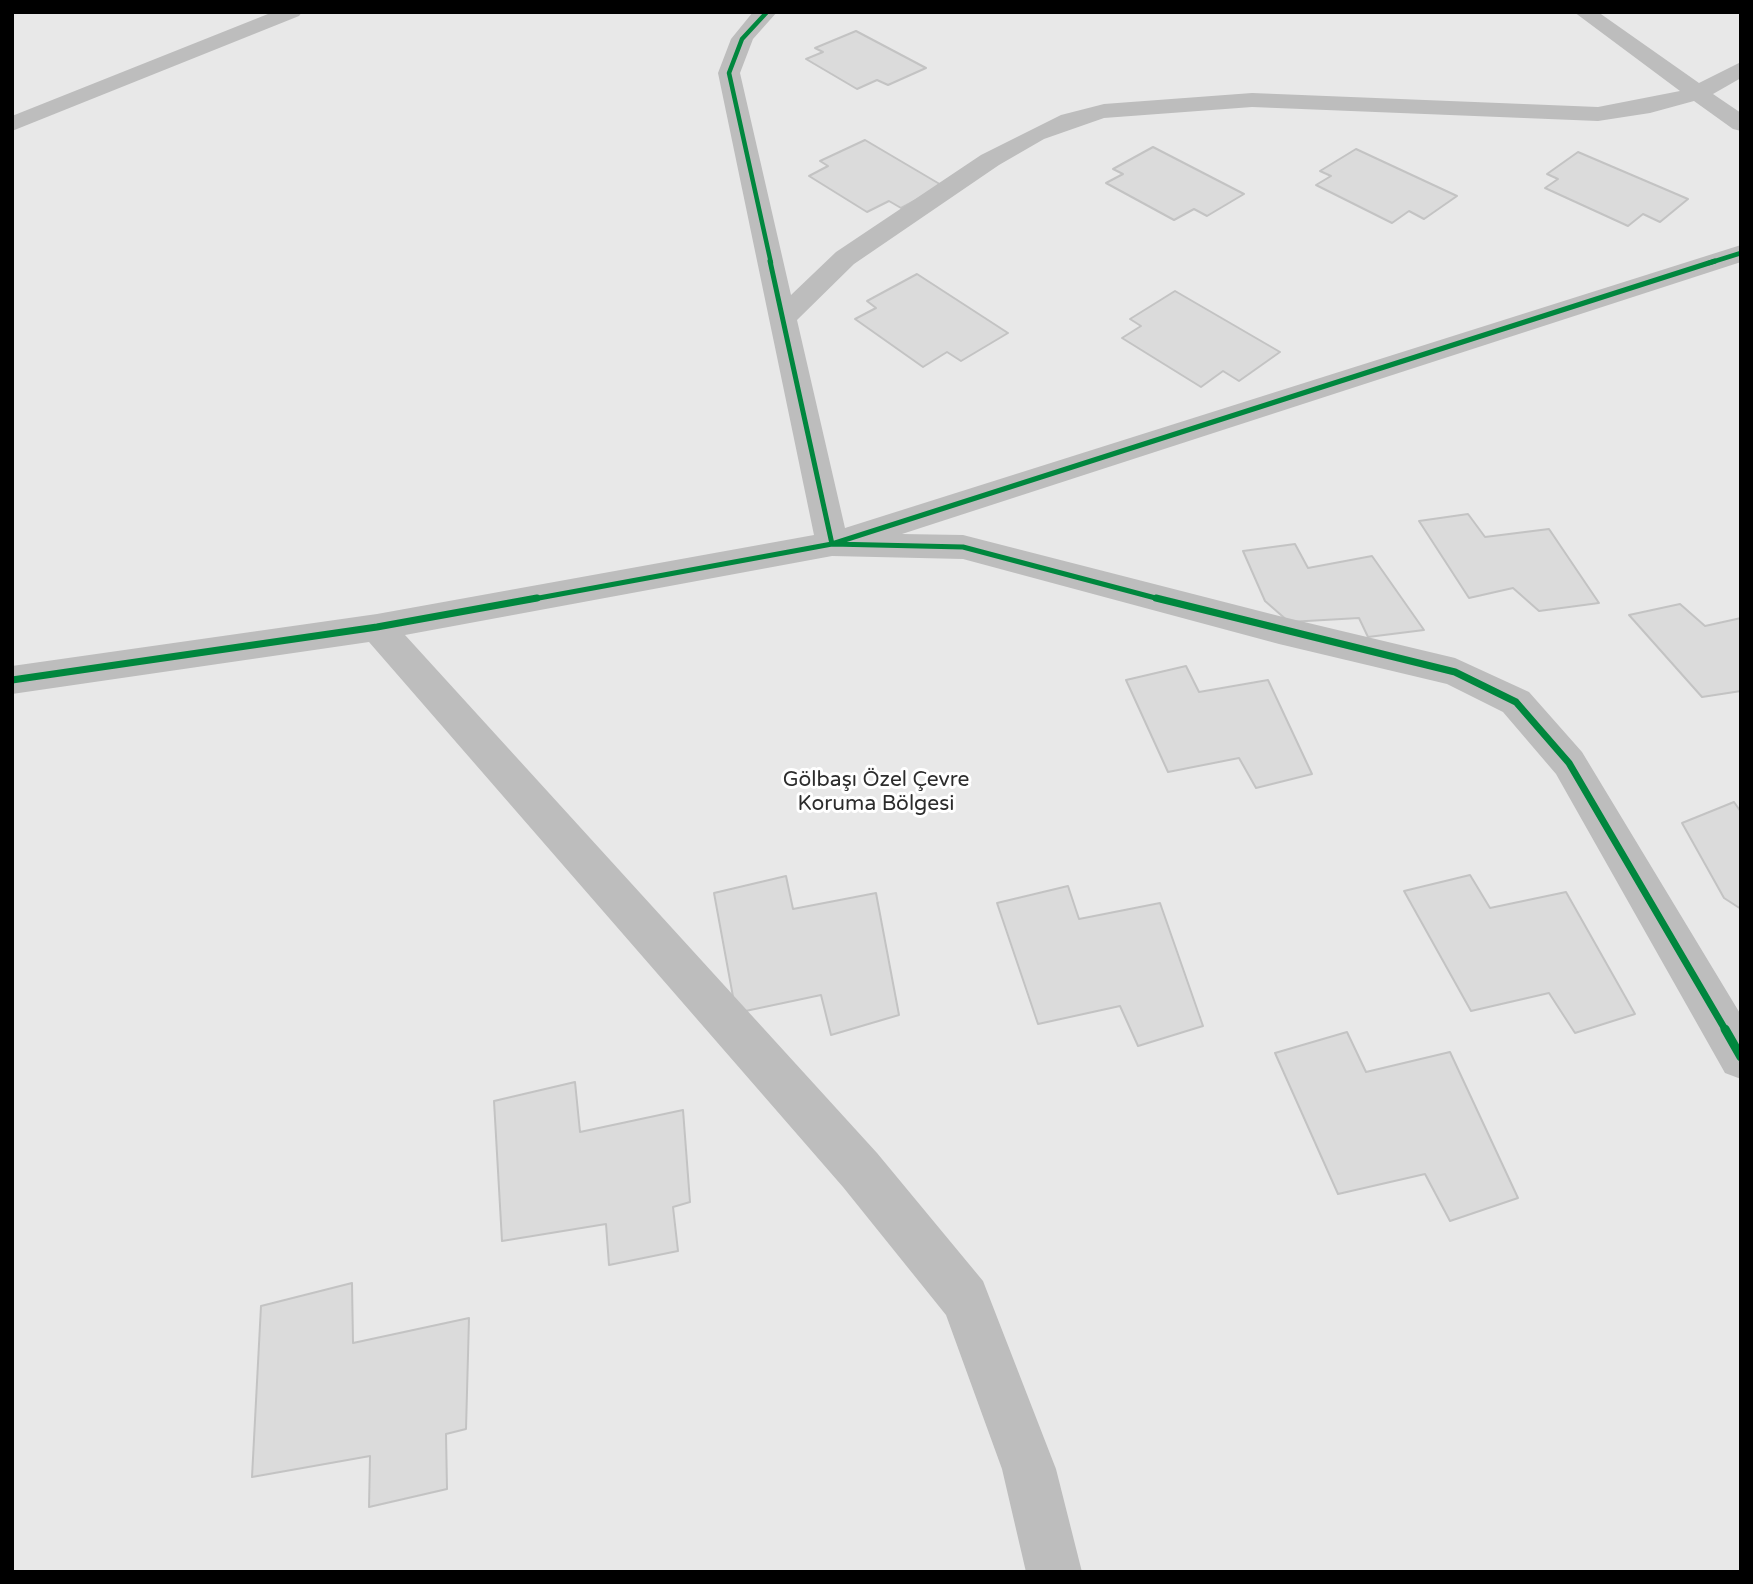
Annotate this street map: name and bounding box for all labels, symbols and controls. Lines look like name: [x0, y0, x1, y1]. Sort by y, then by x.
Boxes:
park label: Gölbaşı Özel Çevre Koruma Bölgesi: [783, 767, 969, 817]

